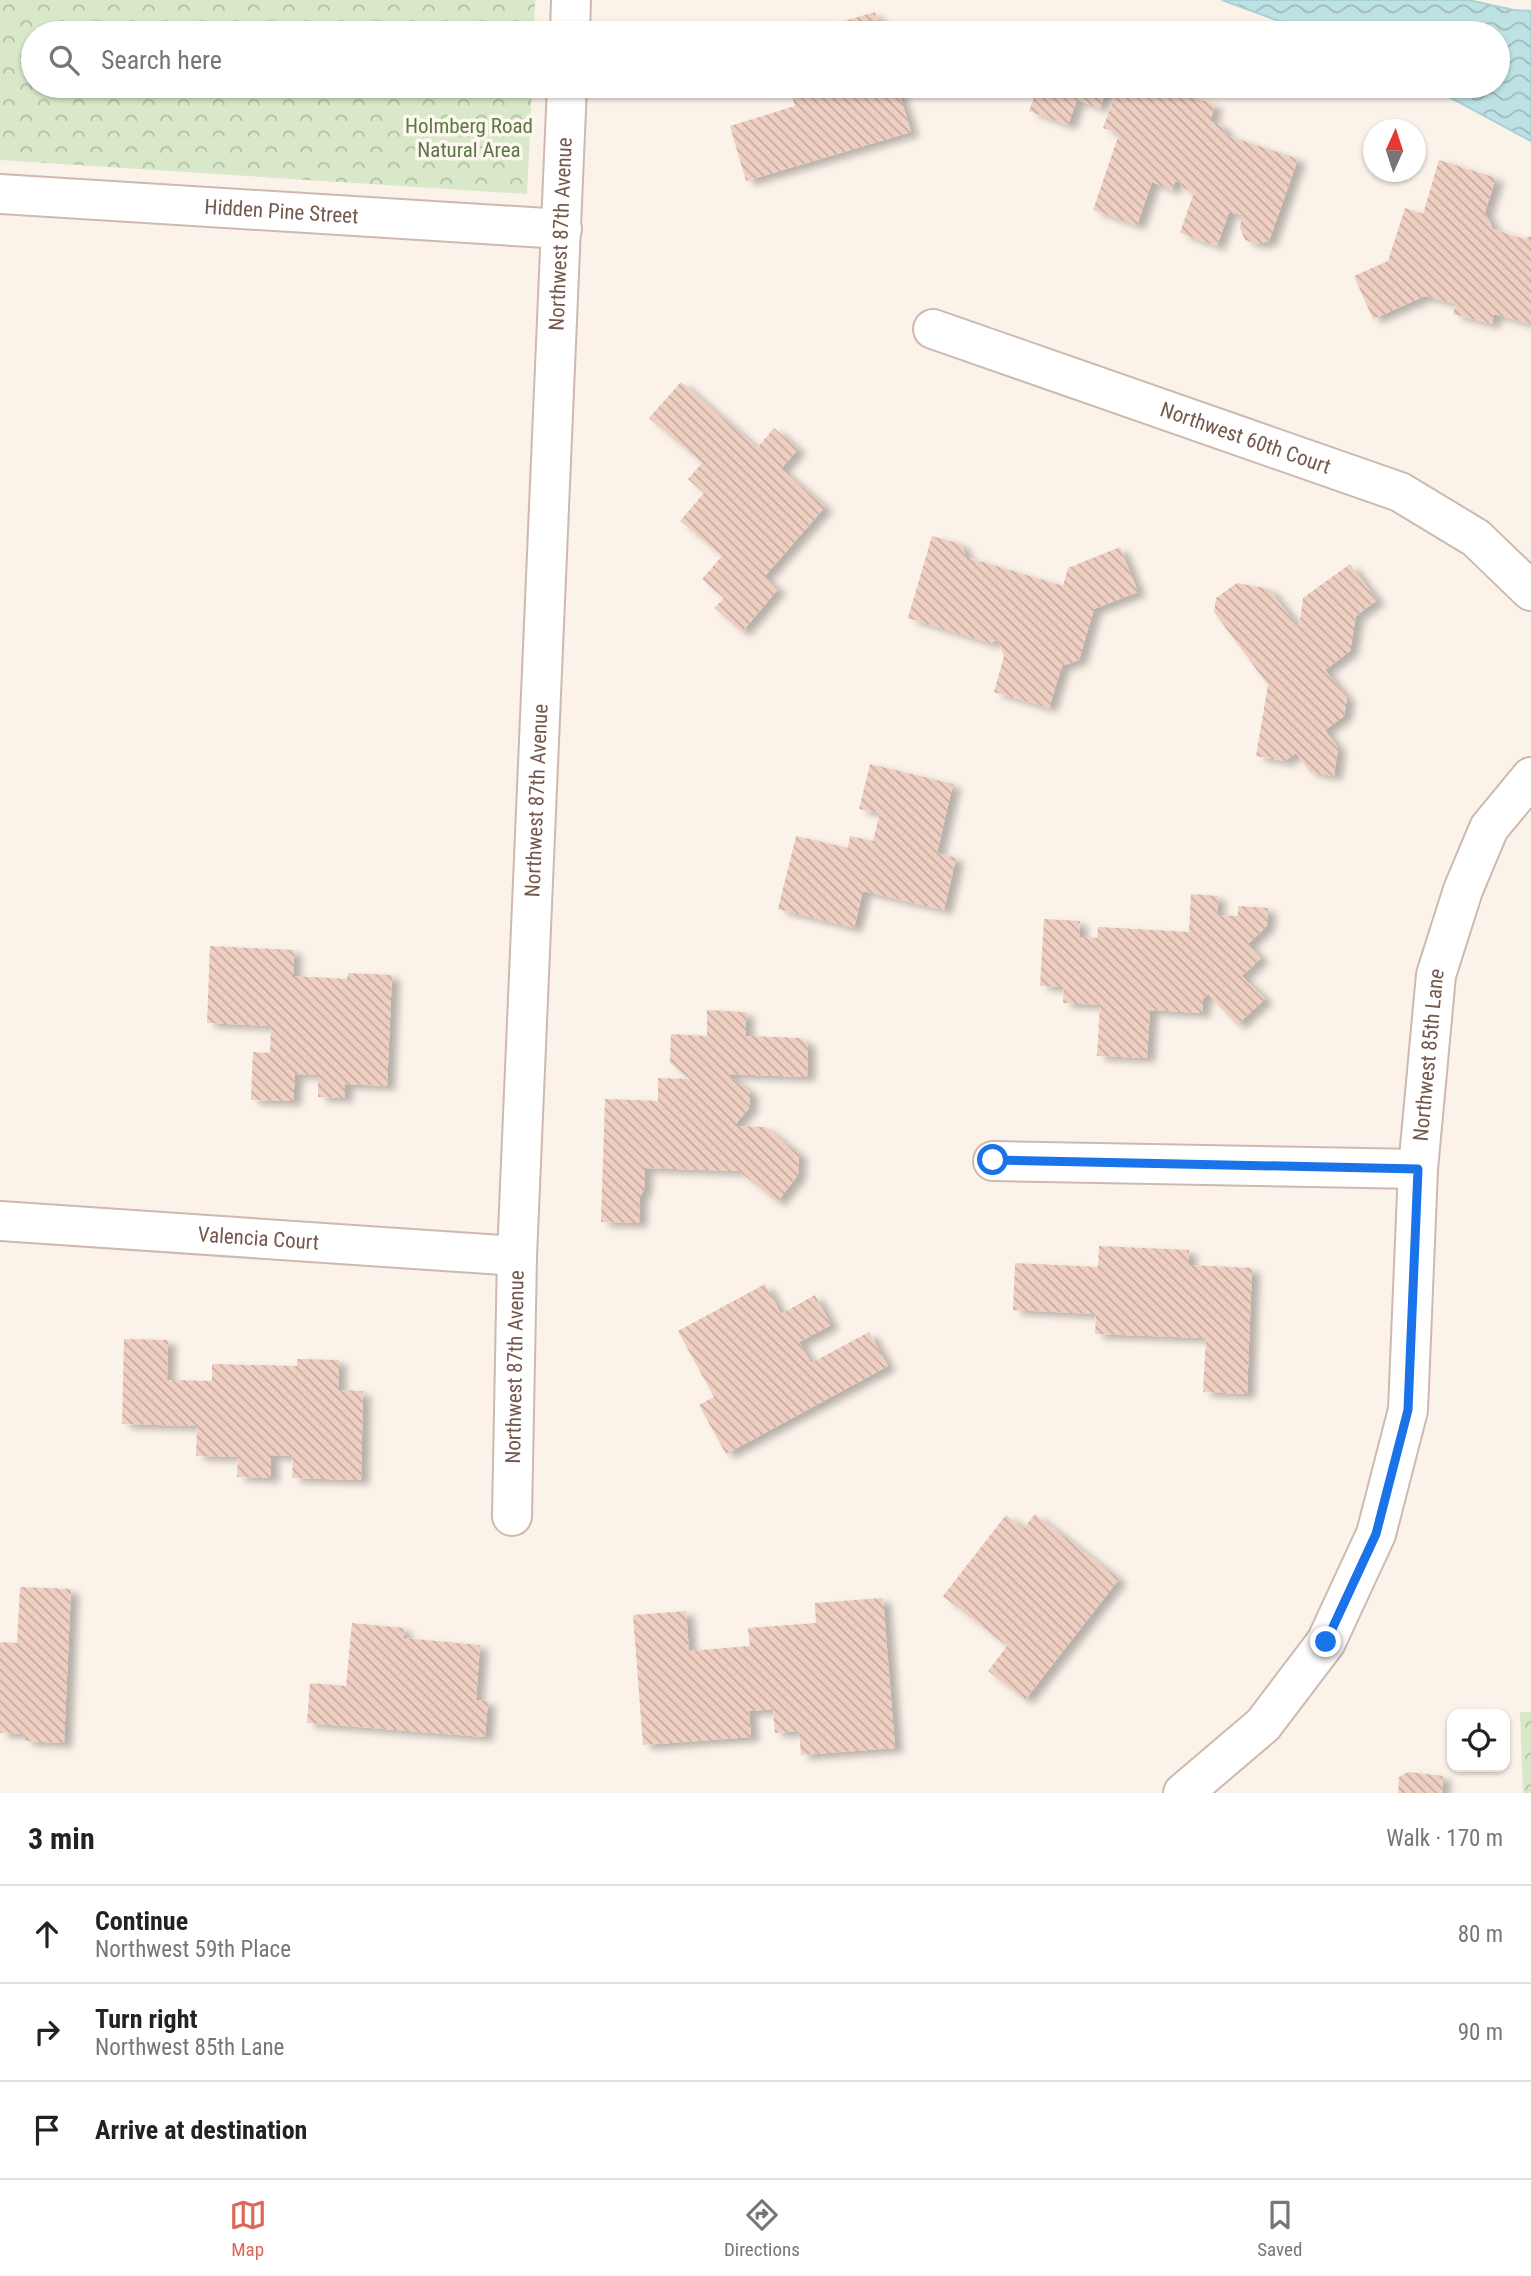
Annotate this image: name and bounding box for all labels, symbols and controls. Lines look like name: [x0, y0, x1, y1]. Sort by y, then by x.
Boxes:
search box: [21, 21, 1510, 98]
icon: search: [45, 41, 83, 79]
text: Search here: [101, 45, 222, 75]
park label: Holmberg Road Natural Area: [405, 114, 533, 162]
north arrow: [1363, 119, 1426, 182]
street label: Northwest 87th Avenue: [545, 137, 577, 331]
street label: Hidden Pine Street: [204, 195, 359, 228]
street label: Northwest 60th Court: [1157, 397, 1334, 479]
street label: Northwest 87th Avenue: [520, 703, 553, 898]
street label: Northwest 85th Lane: [1409, 965, 1449, 1142]
route start: [977, 1144, 1008, 1175]
street label: Valencia Court: [197, 1222, 320, 1255]
street label: Northwest 87th Avenue: [501, 1270, 529, 1464]
route end: [1310, 1626, 1341, 1657]
map controls: [1447, 1709, 1510, 1772]
button: locate: [1447, 1709, 1510, 1772]
text: 3 min: [28, 1821, 95, 1856]
text: Walk · 170 m: [1386, 1825, 1503, 1852]
text: Continue: [95, 1906, 188, 1936]
icon: ahead: [28, 1915, 66, 1953]
text: 80 m: [1458, 1921, 1503, 1948]
text: Northwest 59th Place: [95, 1936, 291, 1963]
text: Turn right: [95, 2004, 197, 2034]
icon: right: [28, 2013, 66, 2051]
text: 90 m: [1458, 2019, 1503, 2046]
text: Northwest 85th Lane: [95, 2034, 284, 2061]
icon: arrive: [28, 2111, 66, 2149]
text: Arrive at destination: [95, 2115, 307, 2145]
tab: Map: [229, 2196, 267, 2261]
tab: Directions: [724, 2196, 800, 2261]
tab: Saved: [1257, 2196, 1302, 2261]

